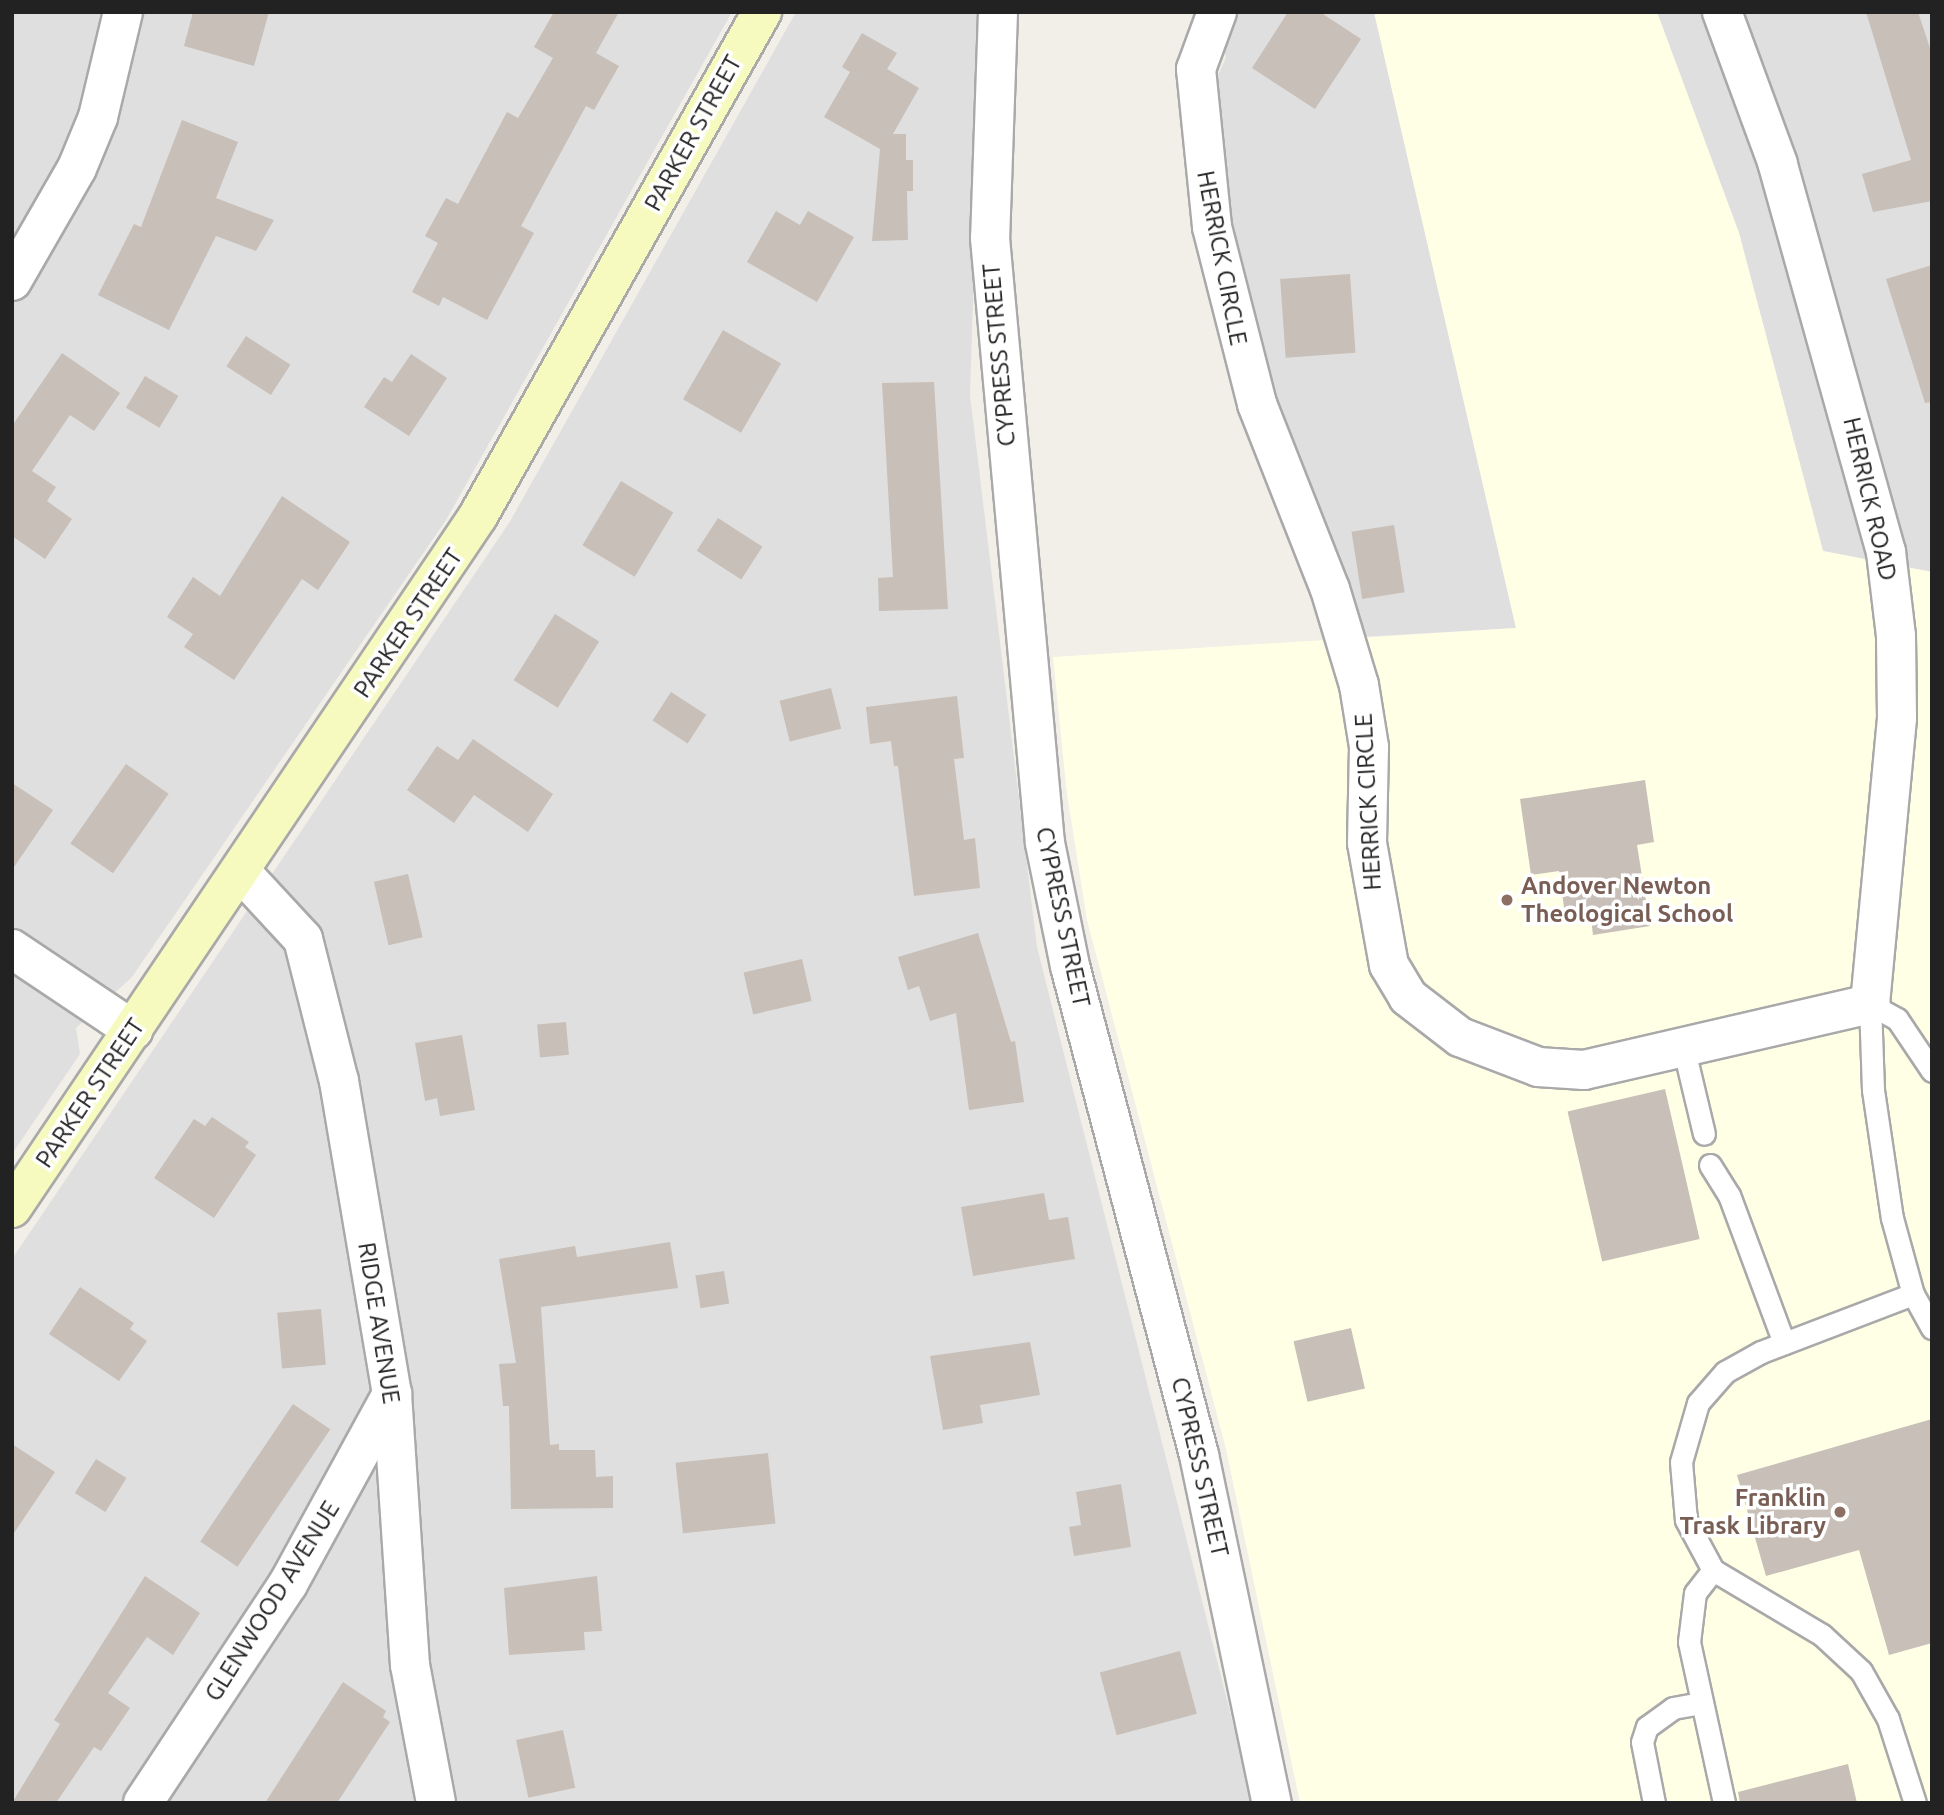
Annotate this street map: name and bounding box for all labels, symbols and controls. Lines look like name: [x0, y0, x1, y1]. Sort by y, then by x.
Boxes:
street label: PARKER STREET: [638, 50, 748, 216]
street label: HERRICK CIRCLE: [1191, 168, 1253, 348]
street label: CYPRESS STREET: [977, 262, 1021, 448]
street label: HERRICK ROAD: [1837, 414, 1903, 584]
street label: PARKER STREET: [348, 543, 468, 703]
street label: HERRICK CIRCLE: [1349, 713, 1387, 891]
street label: CYPRESS STREET: [1030, 824, 1096, 1010]
place label: Andover Newton Theological School: [1521, 872, 1733, 928]
marker: Andover Newton Theological School: [1499, 892, 1515, 908]
street label: PARKER STREET: [30, 1013, 150, 1173]
street label: RIDGE AVENUE: [352, 1240, 406, 1406]
street label: CYPRESS STREET: [1165, 1374, 1235, 1560]
place label: Franklin Trask Library: [1680, 1484, 1826, 1540]
street label: GLENWOOD AVENUE: [199, 1496, 345, 1706]
marker: Franklin Trask Library: [1832, 1504, 1848, 1520]

